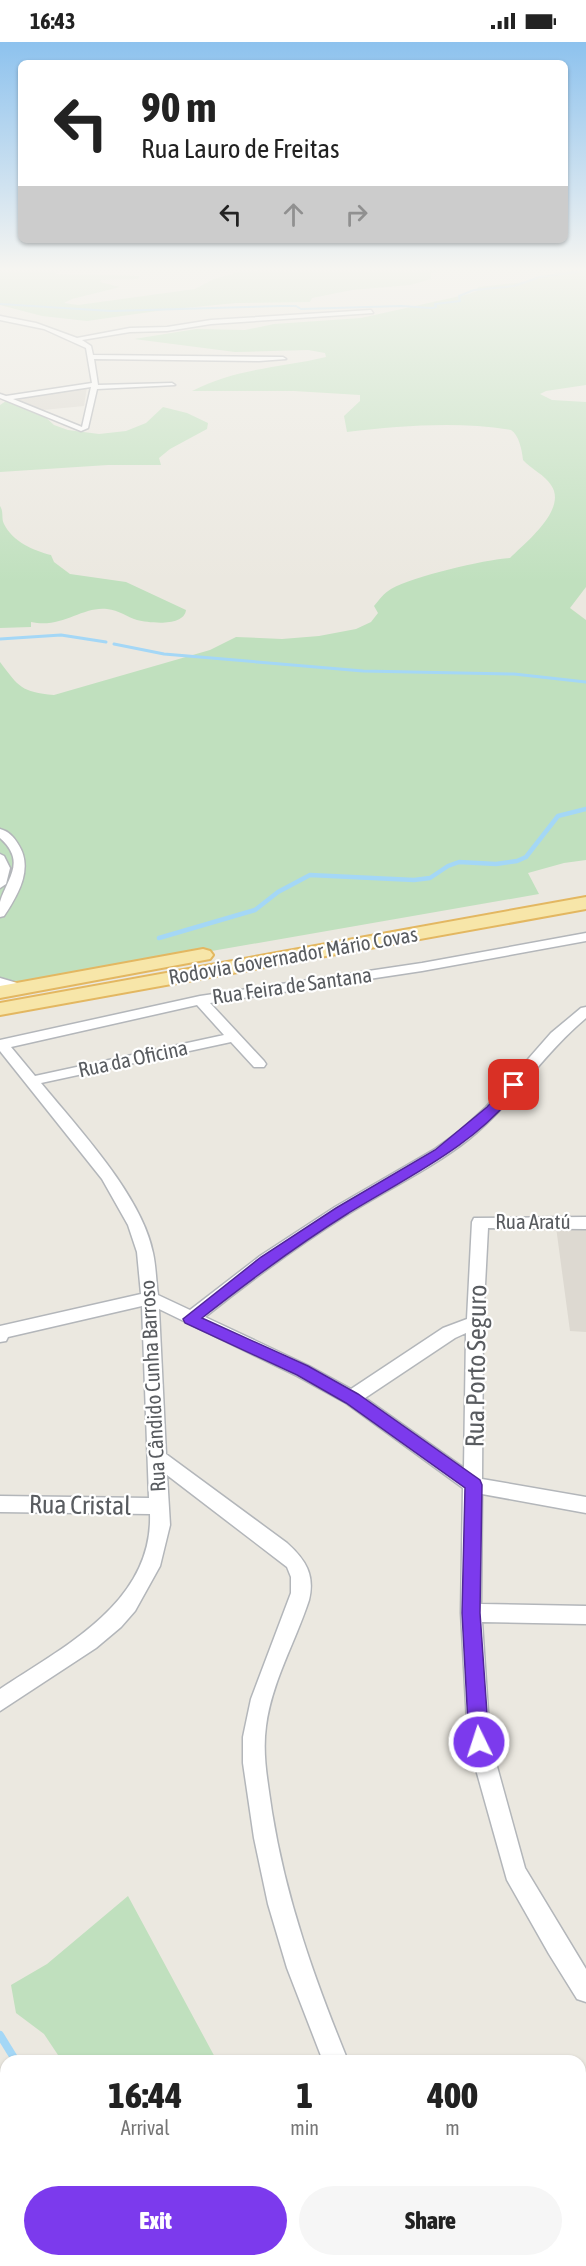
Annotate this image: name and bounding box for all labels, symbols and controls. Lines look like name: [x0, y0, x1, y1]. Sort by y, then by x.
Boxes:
text: 16:43: [30, 8, 75, 34]
text: 90 m: [141, 83, 216, 131]
icon: left: [42, 84, 120, 162]
text: Rua Lauro de Freitas: [141, 133, 340, 164]
icon: left: [214, 198, 247, 231]
icon: ahead: [277, 198, 310, 231]
icon: right: [340, 198, 373, 231]
street label: Rodovia Governador Mário Covas: [167, 921, 419, 989]
street label: Rua Feira de Santana: [210, 962, 373, 1008]
street label: Rua da Oficina: [76, 1035, 190, 1081]
pin: [488, 1059, 539, 1110]
icon: arrive: [497, 1068, 530, 1101]
street label: Rua Aratú: [495, 1209, 571, 1233]
street label: Rua Cândido Cunha Barroso: [134, 1280, 170, 1493]
street label: Rua Porto Seguro: [460, 1284, 492, 1448]
street label: Rua Cristal: [29, 1489, 131, 1521]
position arrow: [447, 1710, 511, 1774]
text: 16:44: [108, 2074, 182, 2116]
text: 1: [296, 2074, 313, 2116]
text: 400: [427, 2074, 478, 2116]
text: Arrival: [121, 2116, 170, 2139]
text: min: [290, 2116, 319, 2139]
text: m: [445, 2116, 460, 2139]
button: Exit: [24, 2186, 287, 2255]
button: Share: [299, 2186, 562, 2255]

